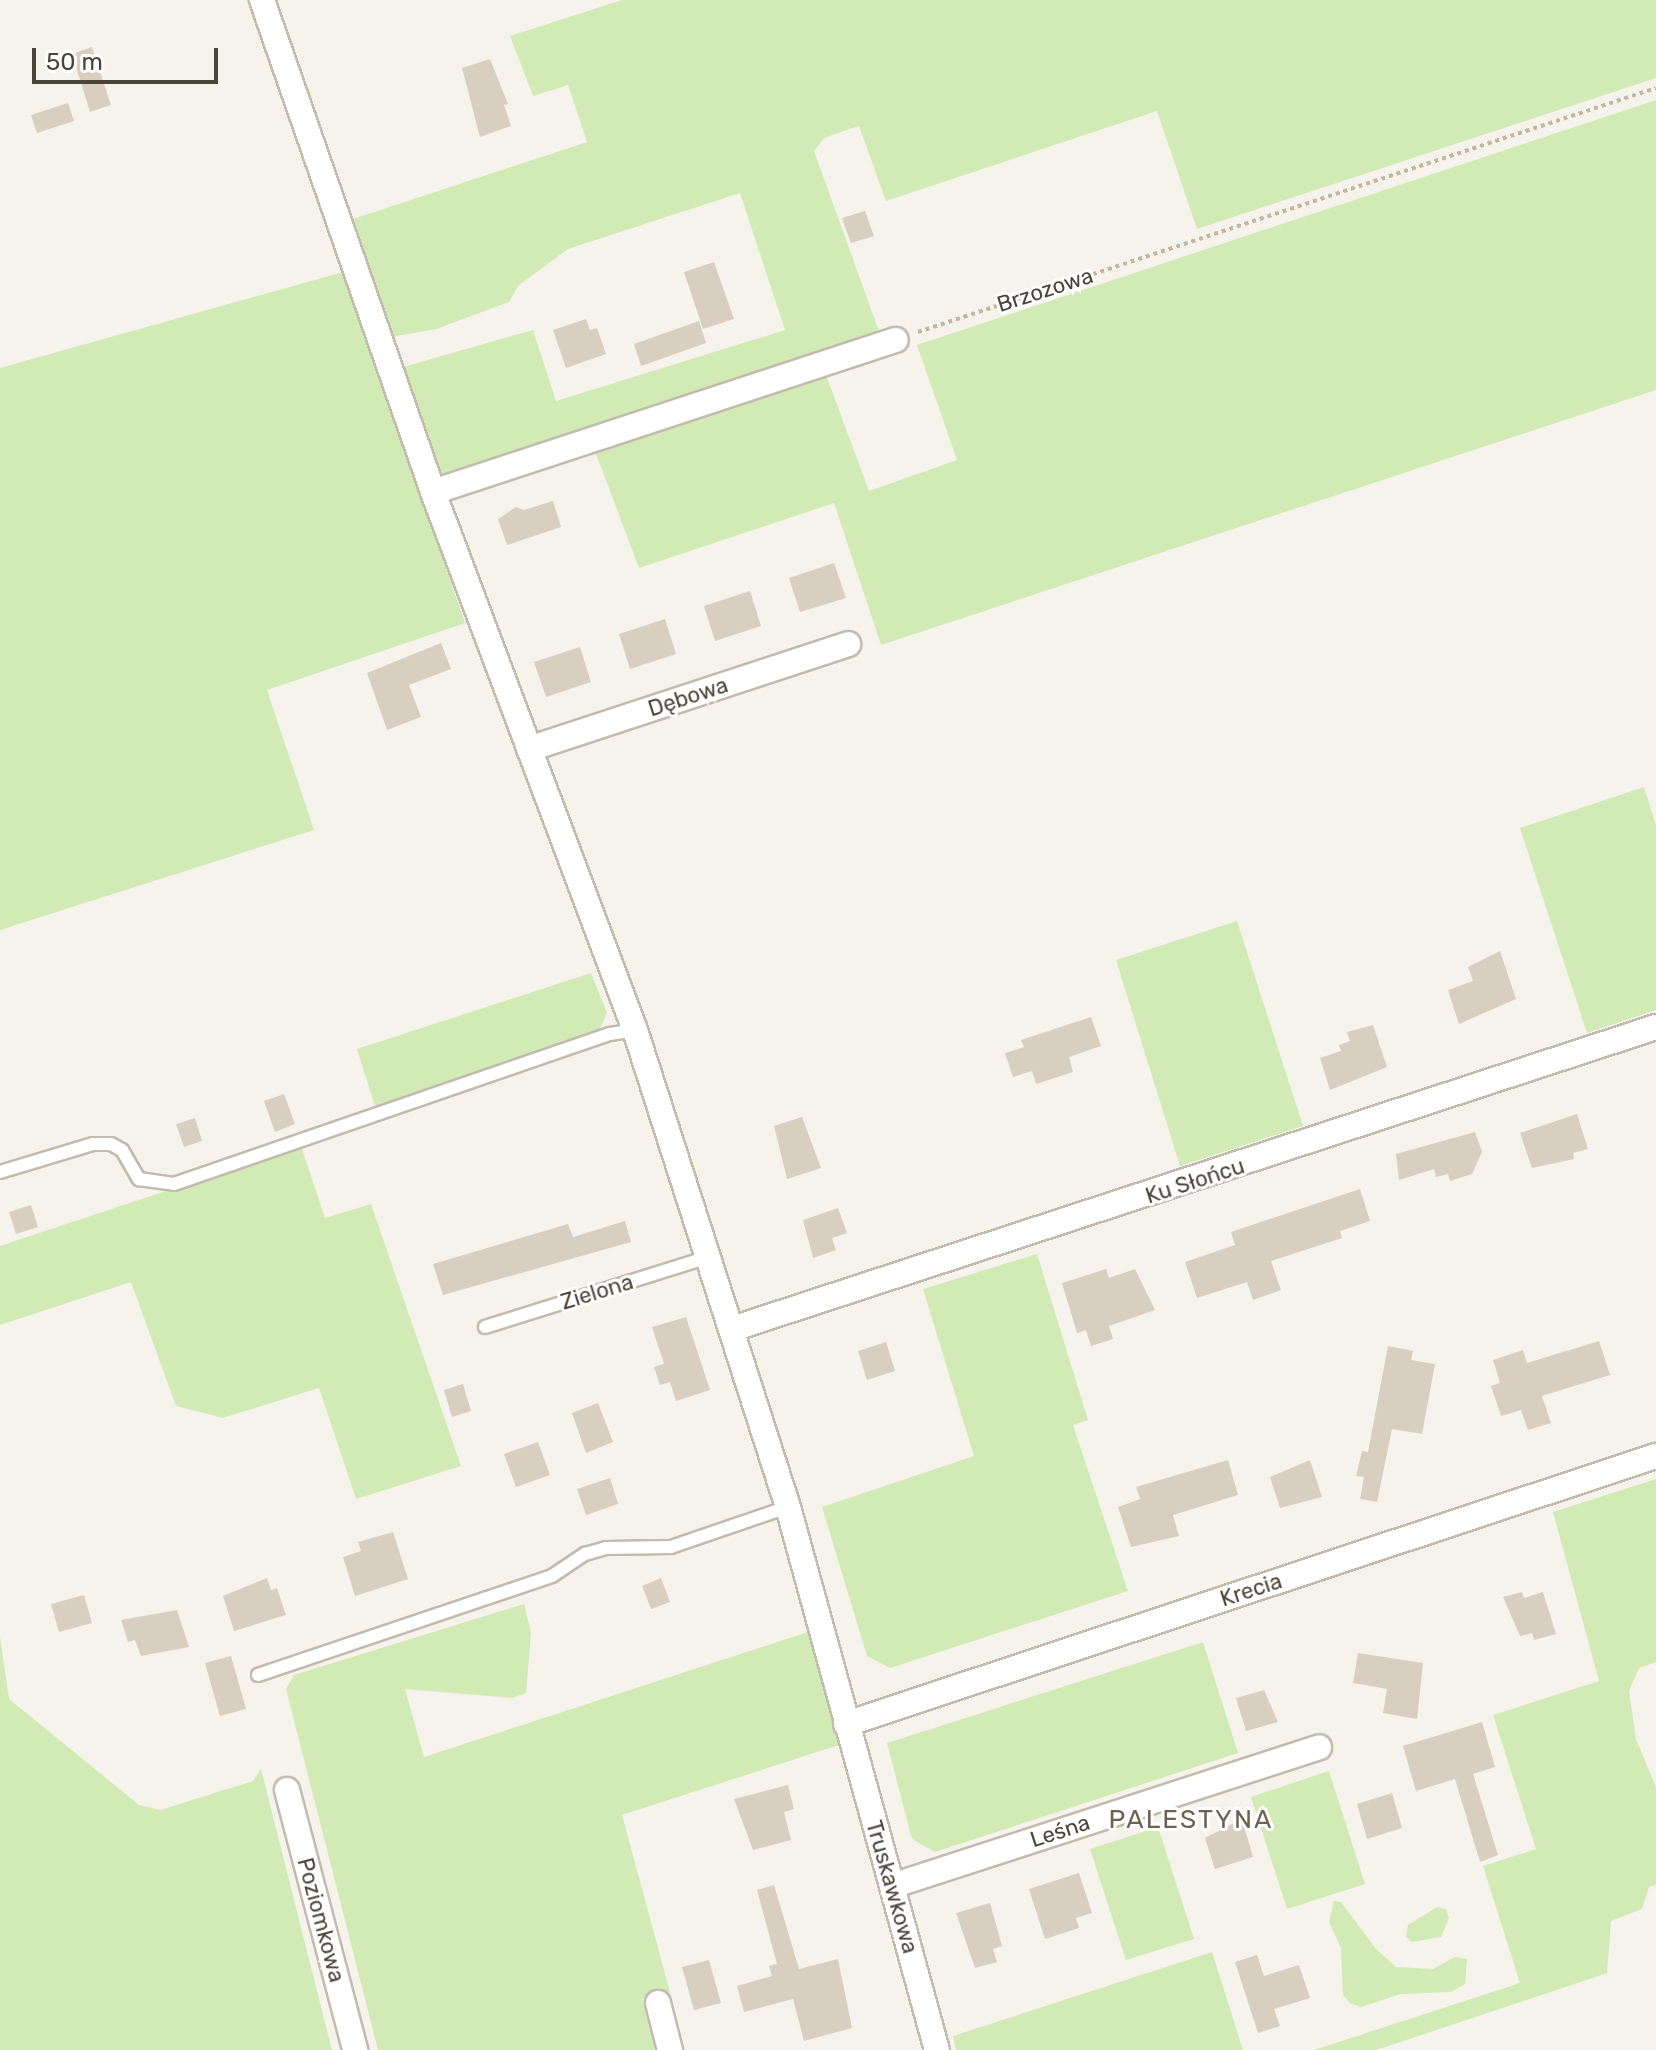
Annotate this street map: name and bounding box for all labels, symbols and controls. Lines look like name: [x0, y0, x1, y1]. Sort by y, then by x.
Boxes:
scale bar: [36, 32, 222, 82]
text: 50 m: [46, 48, 103, 76]
street label: Brzozowa: [994, 262, 1096, 318]
street label: Dębowa: [645, 672, 731, 722]
street label: Ku Słońcu: [1142, 1153, 1248, 1209]
street label: Zielona: [558, 1269, 636, 1315]
street label: Krecia: [1217, 1568, 1285, 1612]
district label: PALESTYNA: [1109, 1804, 1273, 1836]
street label: Leśna: [1027, 1809, 1093, 1853]
street label: Truskawkowa: [860, 1817, 924, 1957]
street label: Poziomkowa: [292, 1855, 350, 1985]

